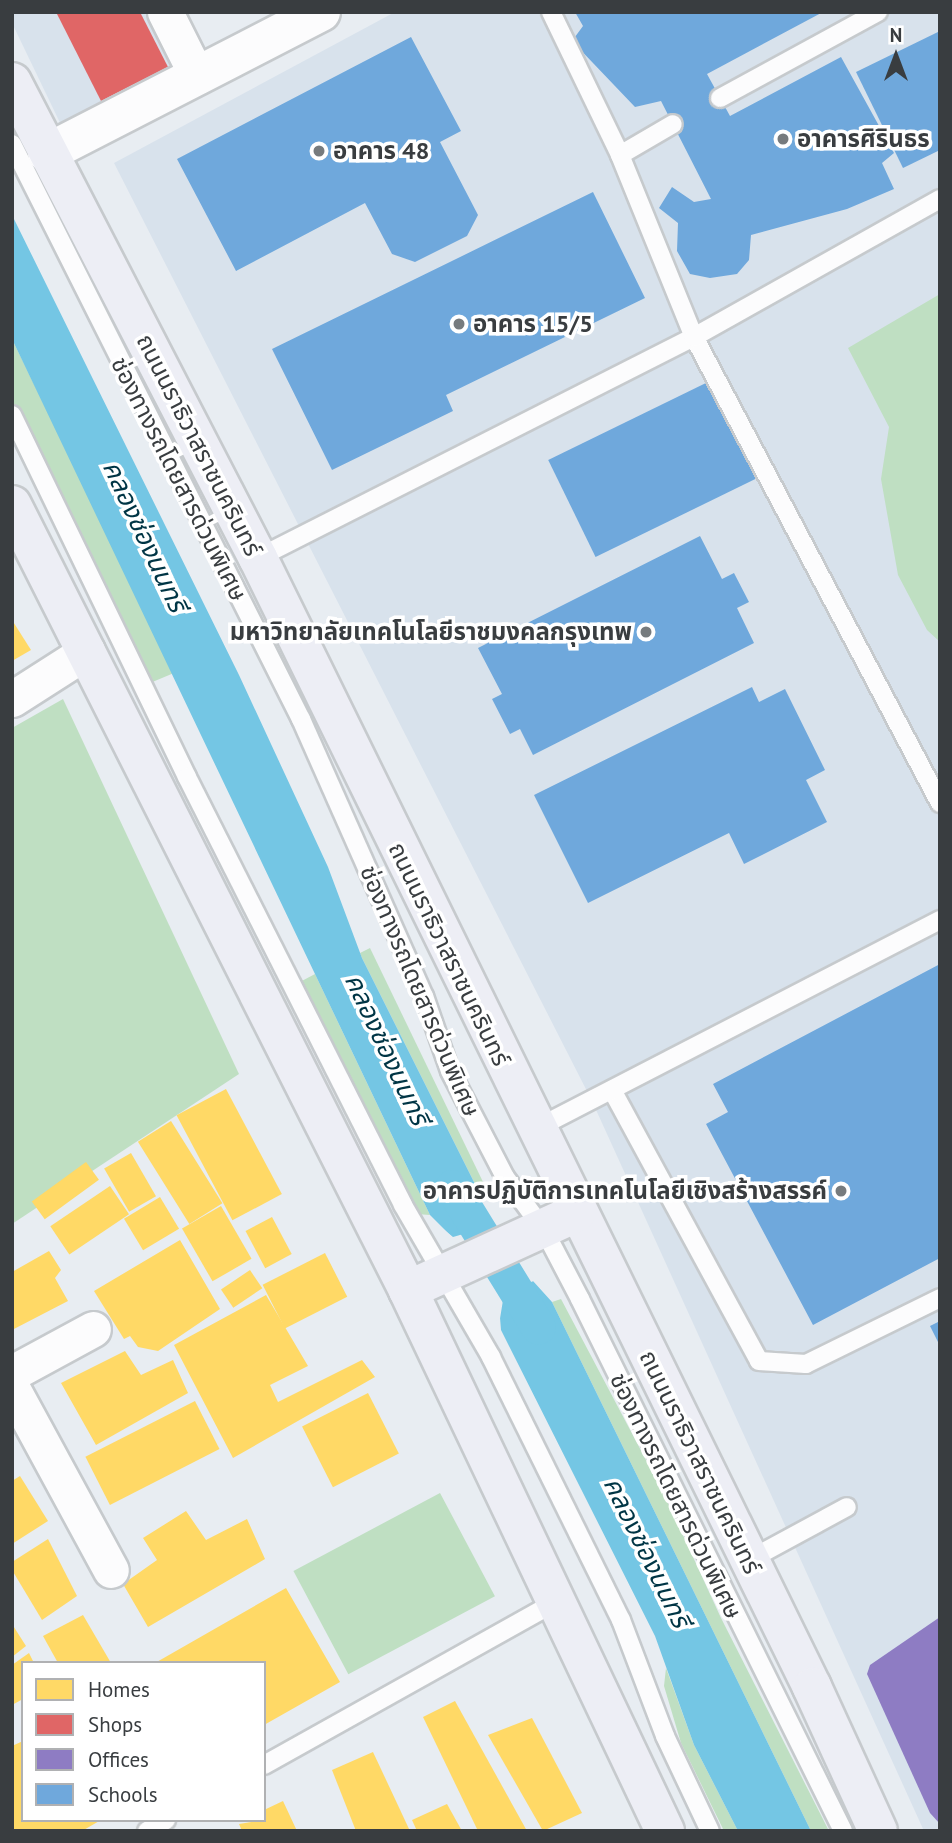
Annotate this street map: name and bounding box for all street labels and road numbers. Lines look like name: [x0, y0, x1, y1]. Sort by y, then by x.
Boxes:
street label: ถนนนราธิวาสราชนครินทร์: [131, 329, 267, 561]
street label: ช่องทางรถโดยสารด่วนพิเศษ: [105, 352, 253, 606]
street label: ถนนนราธิวาสราชนครินทร์: [382, 837, 516, 1071]
street label: ช่องทางรถโดยสารด่วนพิเศษ: [354, 861, 486, 1121]
street label: ถนนนราธิวาสราชนครินทร์: [633, 1345, 767, 1579]
street label: ช่องทางรถโดยสารด่วนพิเศษ: [604, 1368, 748, 1624]

